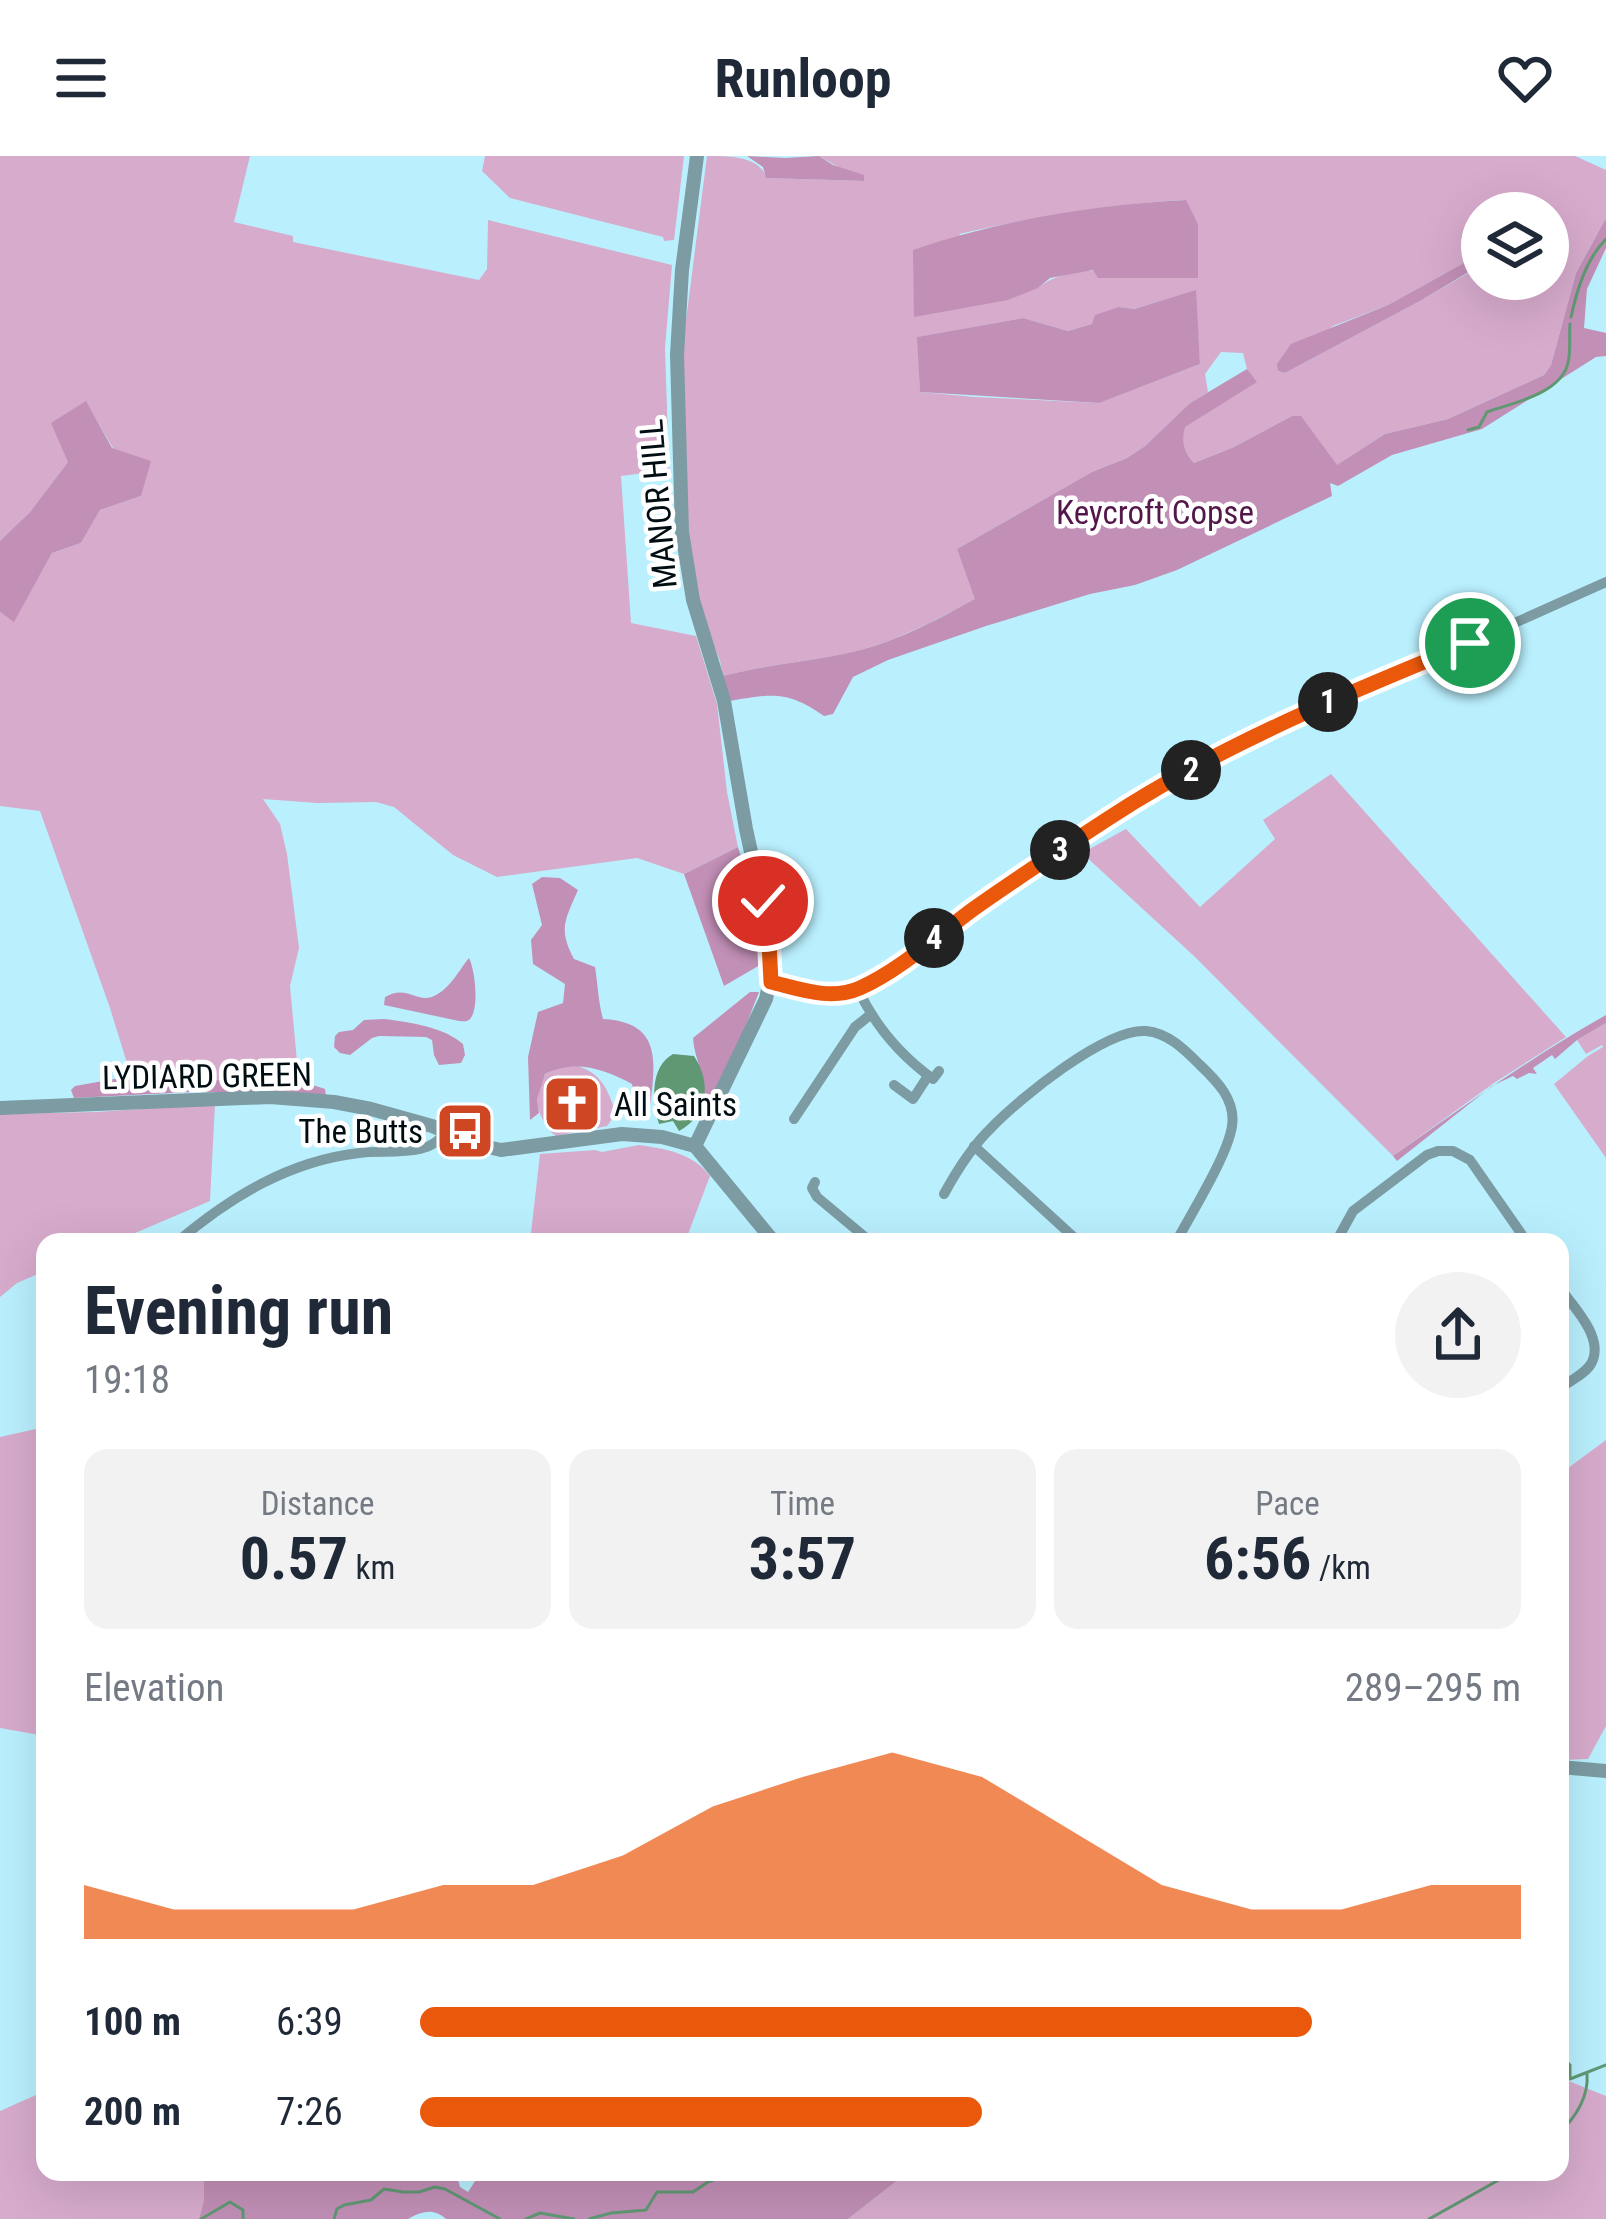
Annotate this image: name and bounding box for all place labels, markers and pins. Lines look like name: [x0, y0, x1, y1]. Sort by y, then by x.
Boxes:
pin: [1419, 592, 1521, 694]
pin: 1: [1298, 672, 1358, 732]
pin: 2: [1161, 740, 1221, 800]
pin: 3: [1030, 820, 1090, 880]
pin: [712, 850, 814, 952]
pin: 4: [904, 908, 964, 968]
church icon: All Saints: [541, 1073, 603, 1135]
place label: All Saints: [614, 1085, 737, 1124]
bus stop icon: The Butts: [434, 1100, 496, 1162]
place label: The Butts: [298, 1112, 423, 1151]

